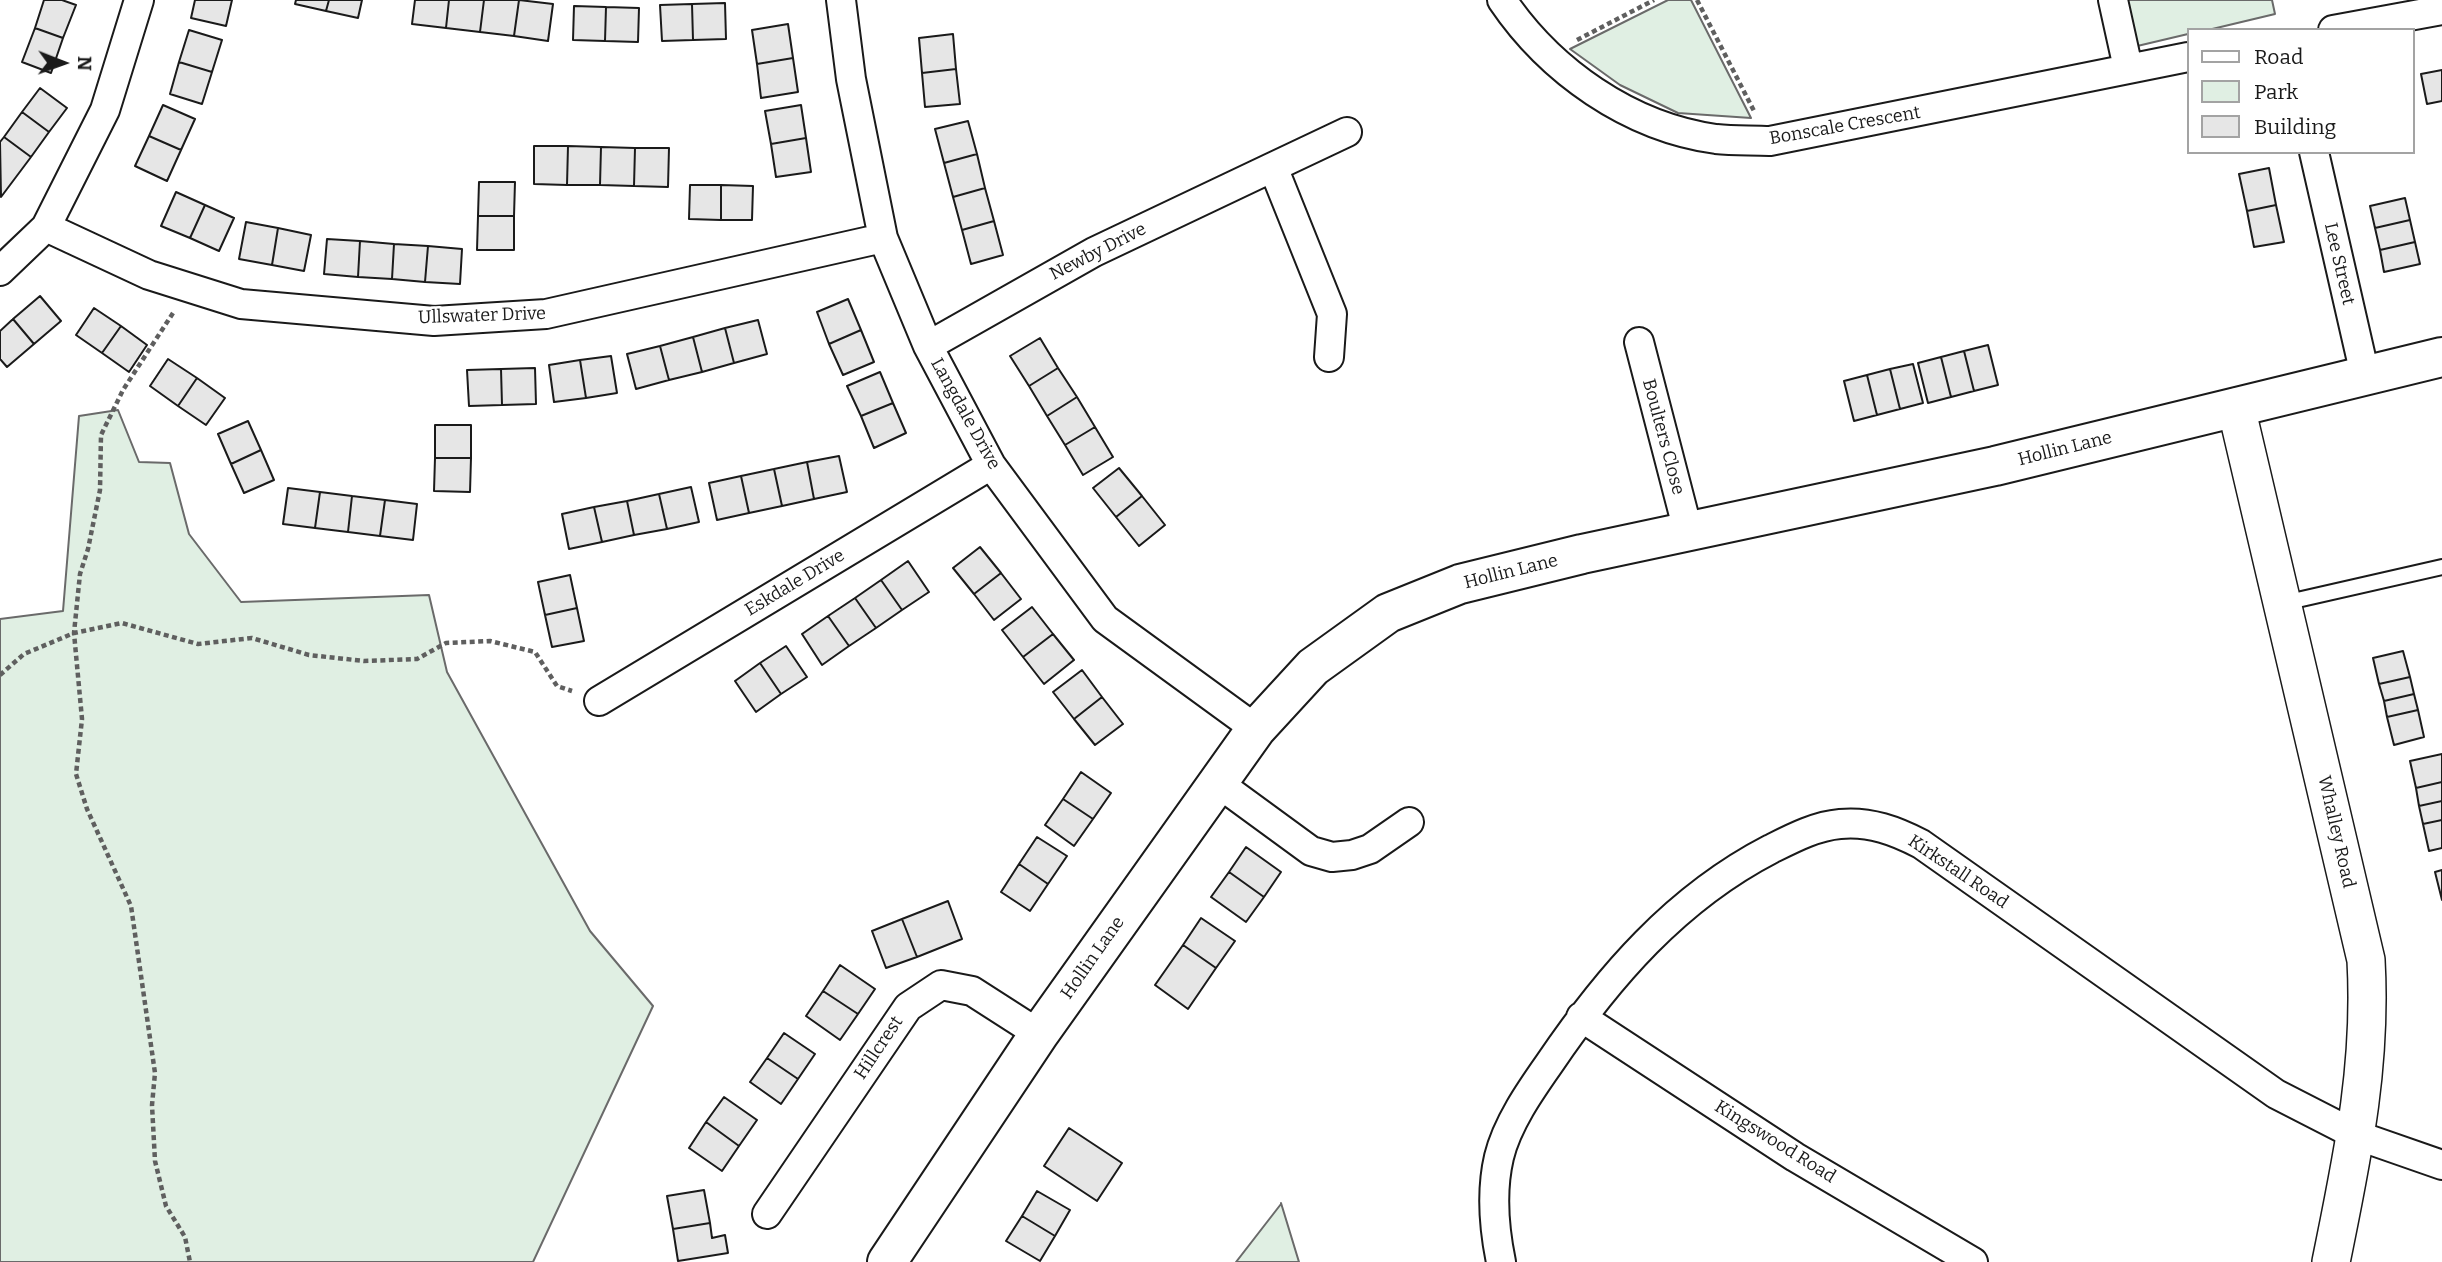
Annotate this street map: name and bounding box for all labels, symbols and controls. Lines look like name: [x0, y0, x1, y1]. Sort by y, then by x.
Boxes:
north arrow: [28, 28, 98, 98]
legend: [2186, 28, 2414, 154]
text: Road: [2254, 44, 2303, 70]
text: N: [73, 56, 96, 71]
text: Park: [2254, 79, 2298, 105]
street label: Bonscale Crescent: [1768, 102, 1922, 150]
text: Building: [2254, 114, 2336, 140]
street label: Newby Drive: [1046, 218, 1150, 286]
street label: Lee Street: [2319, 221, 2359, 307]
street label: Ullswater Drive: [418, 303, 546, 329]
street label: Langdale Drive: [925, 355, 1005, 473]
street label: Boulters Close: [1637, 377, 1689, 497]
street label: Hollin Lane: [2016, 427, 2114, 471]
street label: Eskdale Drive: [741, 545, 849, 621]
street label: Hollin Lane: [1462, 550, 1560, 594]
street label: Whalley Road: [2313, 774, 2359, 890]
street label: Kirkstall Road: [1904, 831, 2012, 913]
street label: Hollin Lane: [1057, 913, 1129, 1003]
street label: Hillcrest: [850, 1012, 908, 1084]
street label: Kingswood Road: [1710, 1096, 1840, 1188]

